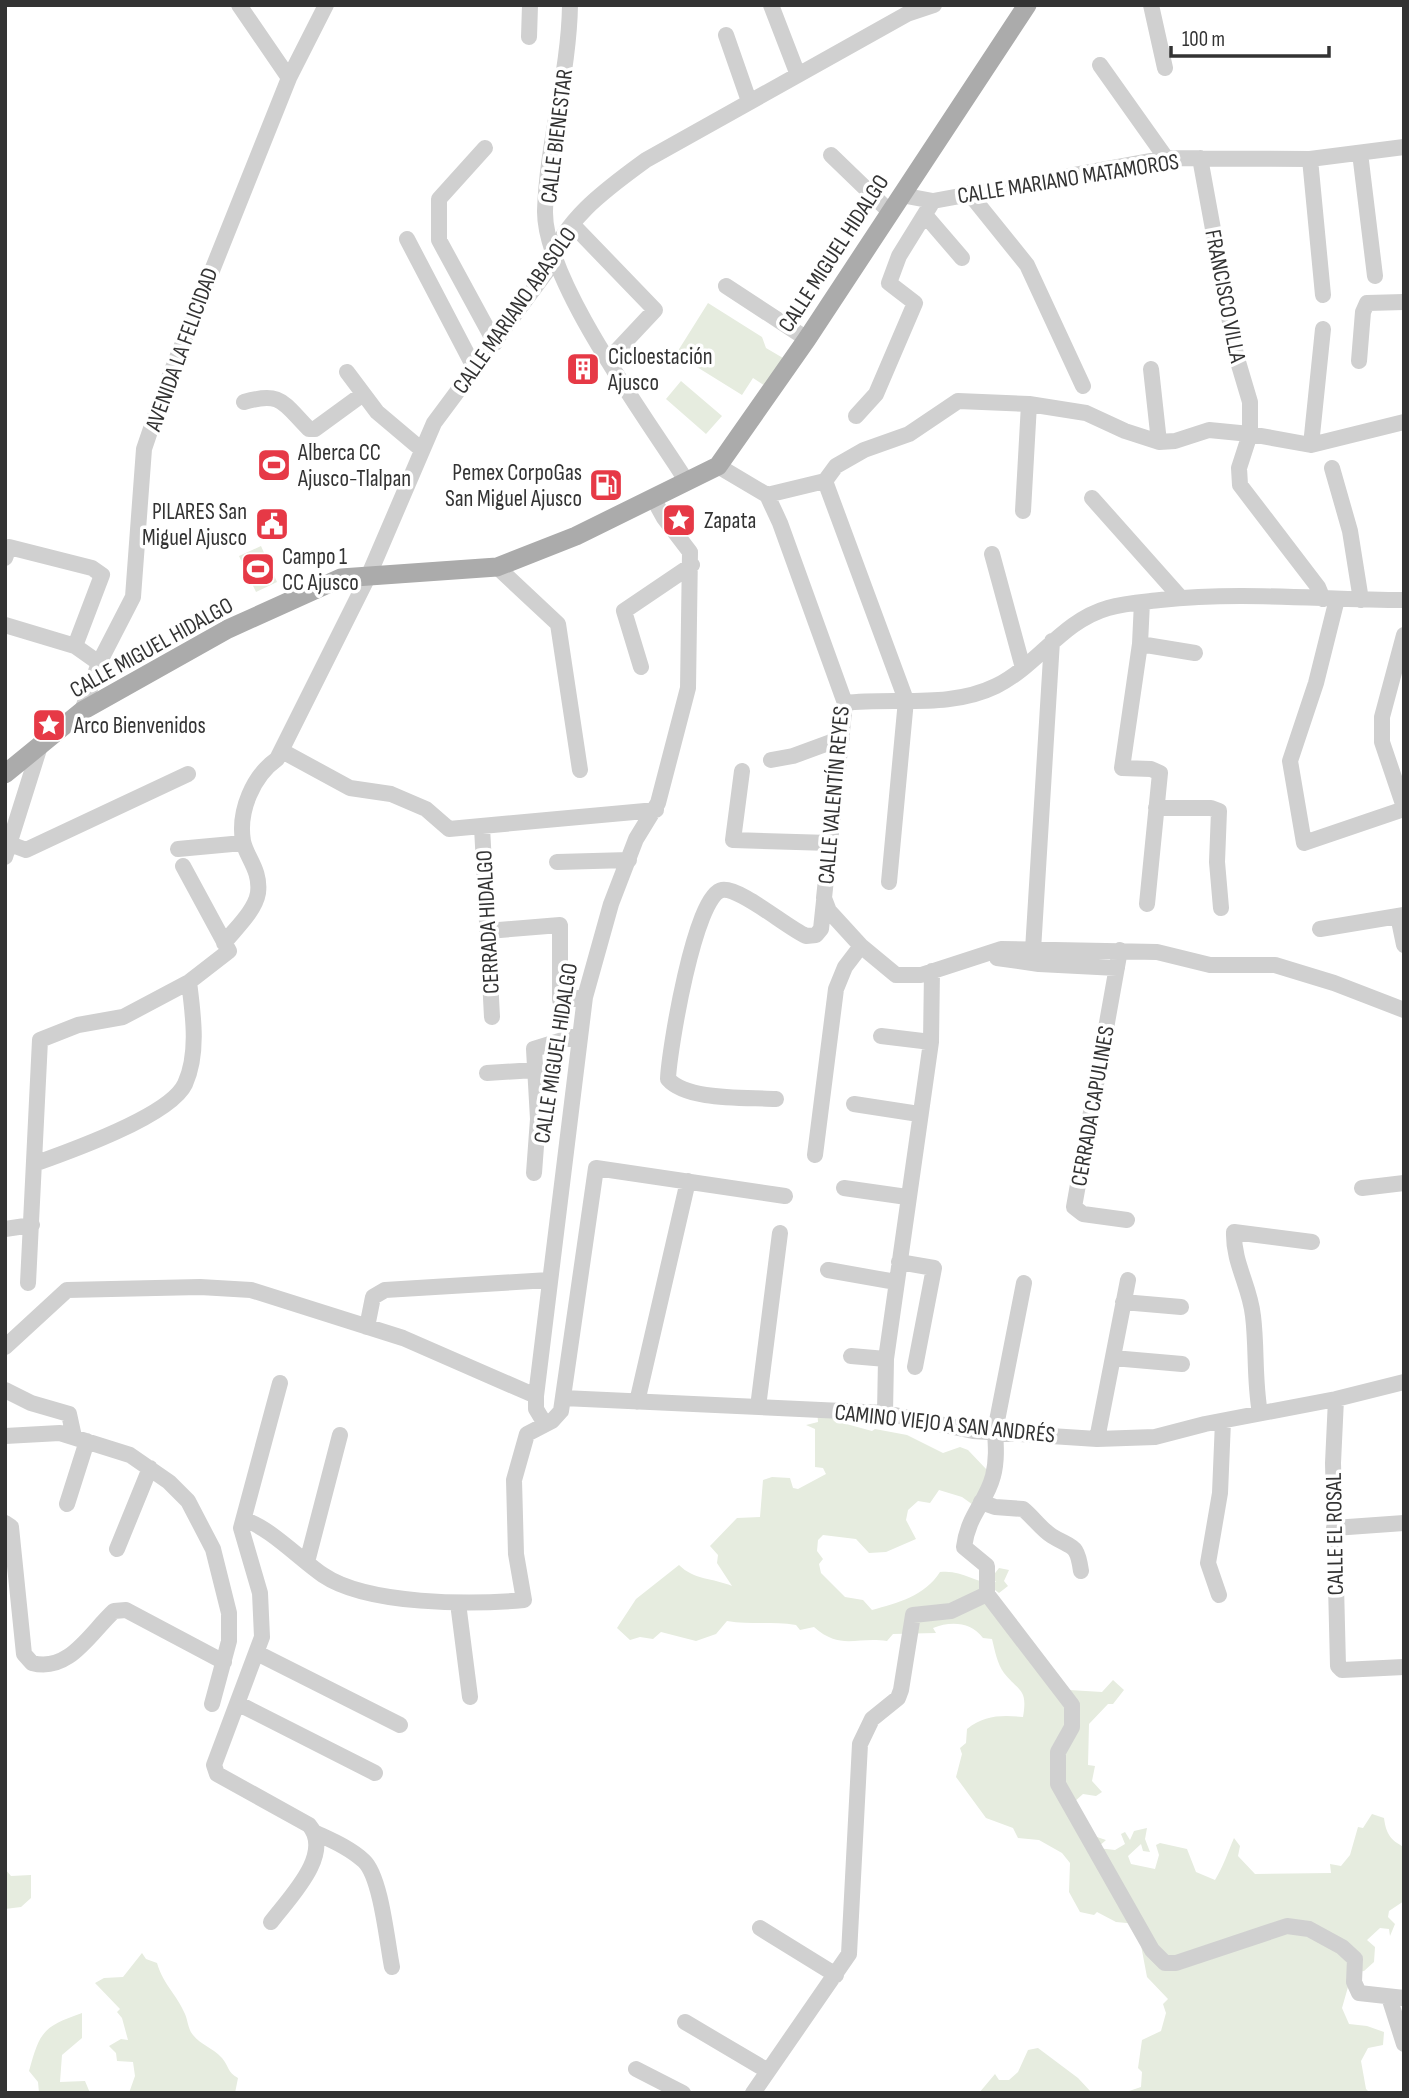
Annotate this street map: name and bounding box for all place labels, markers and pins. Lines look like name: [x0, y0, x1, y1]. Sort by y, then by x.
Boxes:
place label: Cicloestación Ajusco: [607, 343, 713, 397]
building icon: Cicloestación Ajusco: [564, 350, 602, 388]
place label: Alberca CC Ajusco-Tlalpan: [297, 439, 411, 493]
sports icon: Alberca CC Ajusco-Tlalpan: [255, 446, 293, 484]
place label: Pemex CorpoGas San Miguel Ajusco: [445, 459, 582, 513]
fuel station icon: Pemex CorpoGas San Miguel Ajusco: [587, 466, 625, 504]
place label: PILARES San Miguel Ajusco: [142, 498, 247, 552]
place icon: Zapata: [660, 501, 698, 539]
public building icon: PILARES San Miguel Ajusco: [253, 505, 291, 543]
place label: Zapata: [704, 507, 756, 535]
place label: Campo 1 CC Ajusco: [282, 543, 359, 597]
sports icon: Campo 1 CC Ajusco: [239, 550, 277, 588]
place icon: Arco Bienvenidos: [30, 706, 68, 744]
place label: Arco Bienvenidos: [73, 712, 206, 740]

